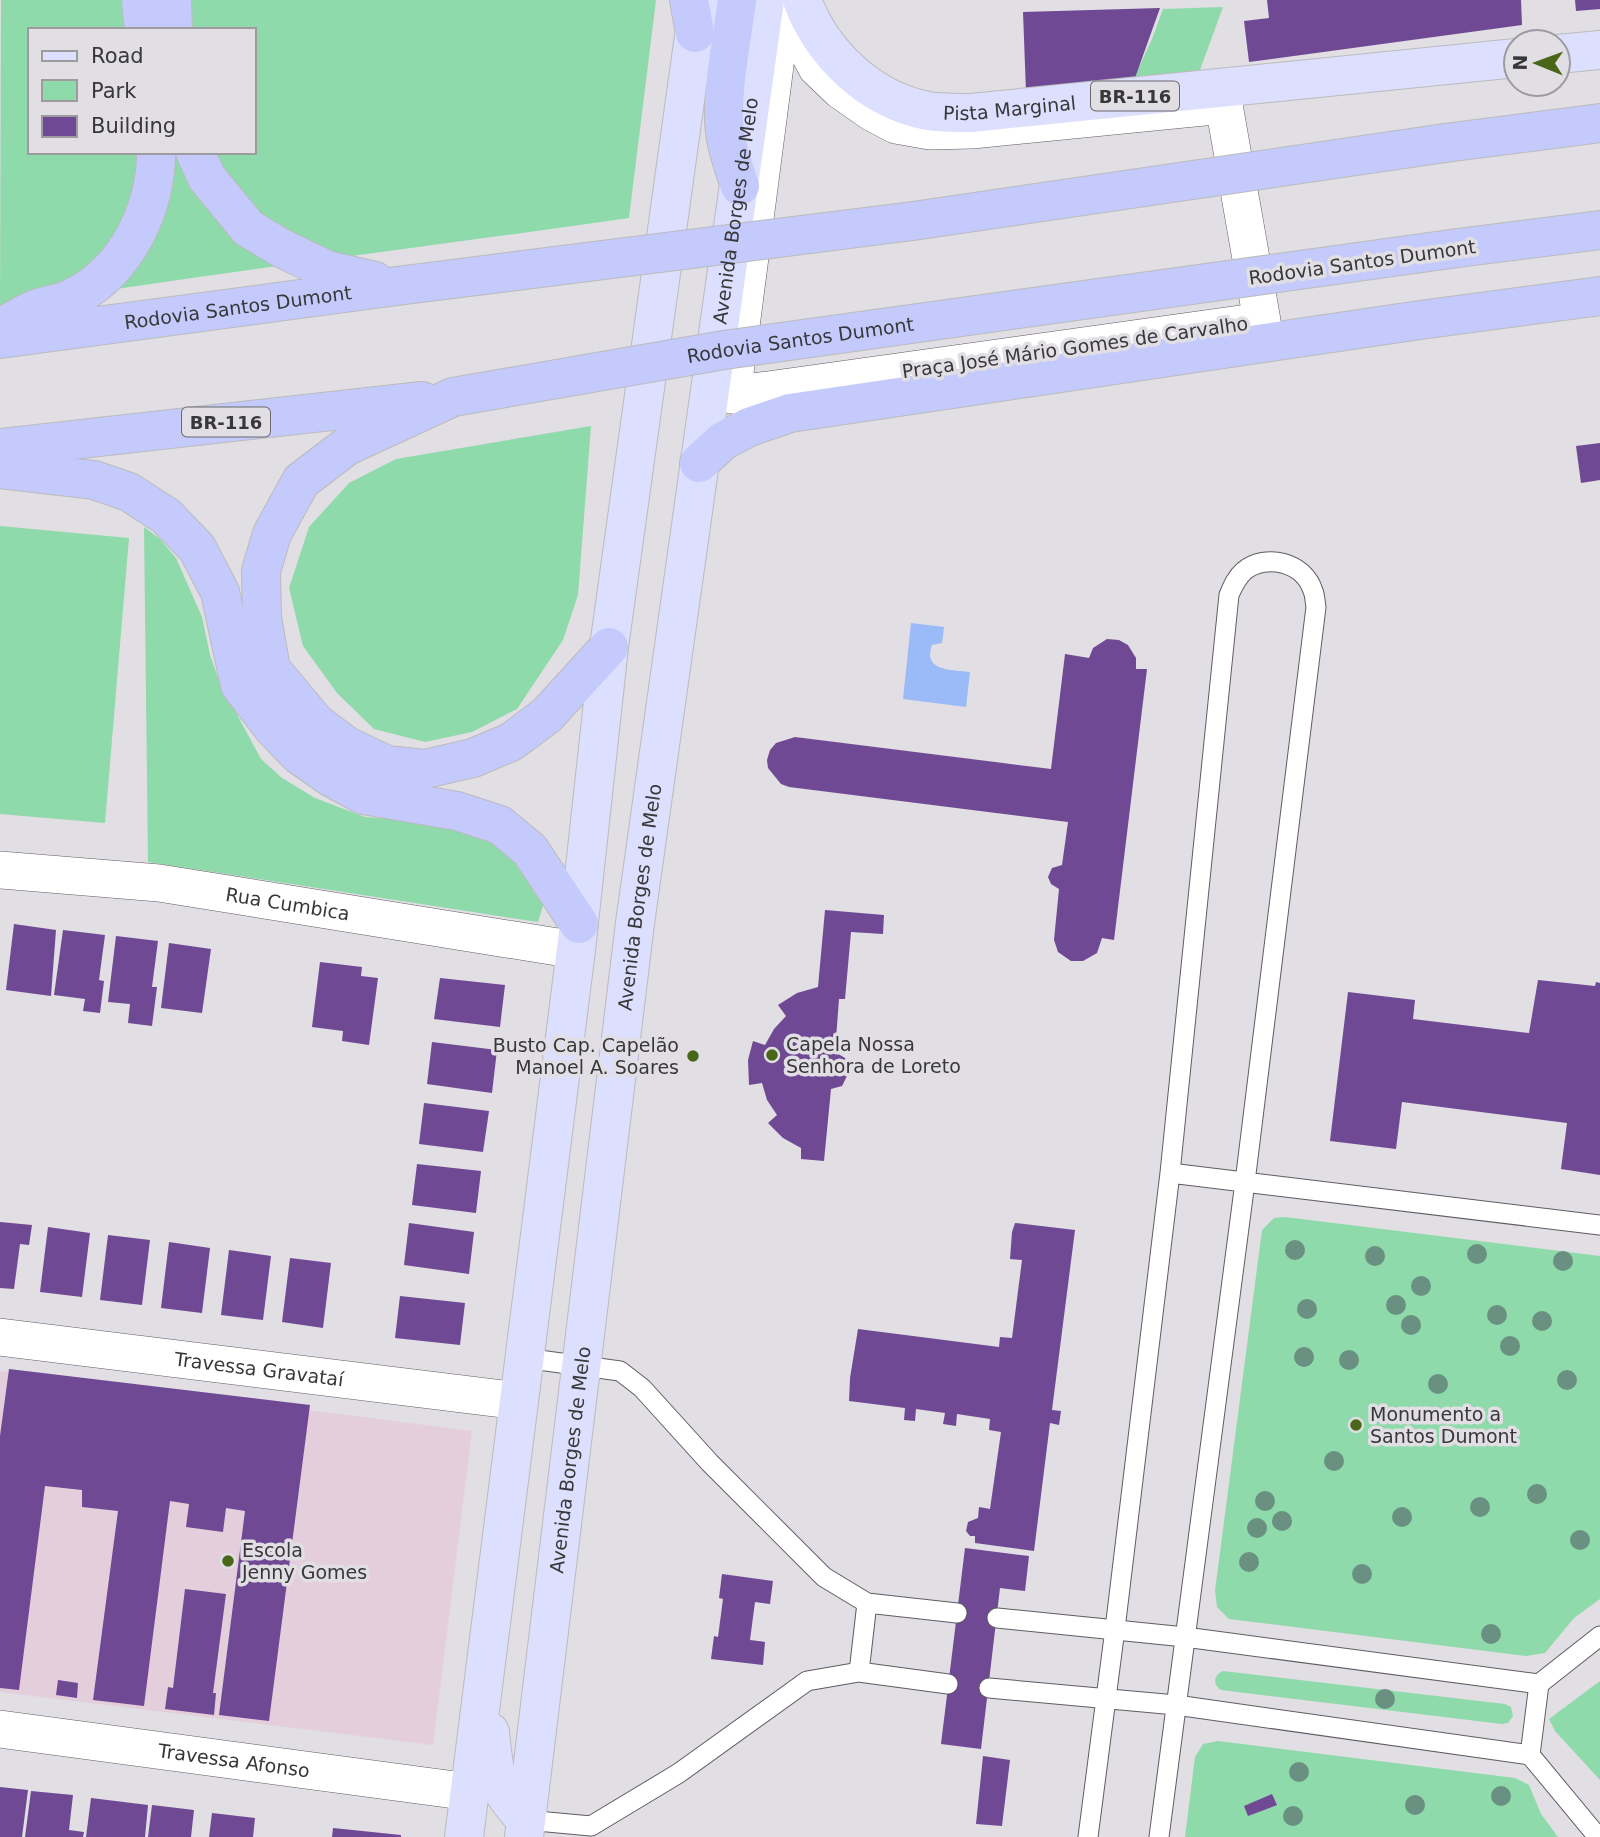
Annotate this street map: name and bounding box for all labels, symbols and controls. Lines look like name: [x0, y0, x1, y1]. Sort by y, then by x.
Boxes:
legend: [28, 28, 256, 154]
north arrow: [1502, 28, 1572, 98]
text: Road: [91, 44, 144, 68]
text: N: [1509, 55, 1531, 71]
text: Park: [91, 79, 137, 103]
road number: BR-116: [1091, 82, 1179, 110]
street label: Pista Marginal: [943, 91, 1077, 124]
street label: Avenida Borges de Melo: [708, 96, 762, 325]
text: Building: [91, 114, 176, 138]
street label: Rodovia Santos Dumont: [1247, 235, 1477, 289]
street label: Rodovia Santos Dumont: [123, 281, 353, 333]
street label: Praça José Mário Gomes de Carvalho: [901, 312, 1249, 382]
street label: Rodovia Santos Dumont: [685, 313, 915, 367]
road number: BR-116: [182, 408, 270, 436]
street label: Avenida Borges de Melo: [613, 782, 666, 1012]
street label: Rua Cumbica: [224, 883, 351, 925]
place label: Capela Nossa Senhora de Loreto: [786, 1033, 961, 1077]
place label: Busto Cap. Capelão Manoel A. Soares: [493, 1034, 679, 1078]
marker: Capela Nossa Senhora de Loreto: [764, 1047, 780, 1063]
marker: Busto Cap. Capelão Manoel A. Soares: [685, 1048, 701, 1064]
street label: Avenida Borges de Melo: [545, 1345, 595, 1575]
street label: Travessa Gravataí: [172, 1347, 346, 1390]
place label: Monumento a Santos Dumont: [1370, 1403, 1517, 1447]
marker: Monumento a Santos Dumont: [1348, 1417, 1364, 1433]
place label: Escola Jenny Gomes: [241, 1539, 367, 1583]
marker: Escola Jenny Gomes: [220, 1553, 236, 1569]
street label: Travessa Afonso: [156, 1739, 311, 1781]

